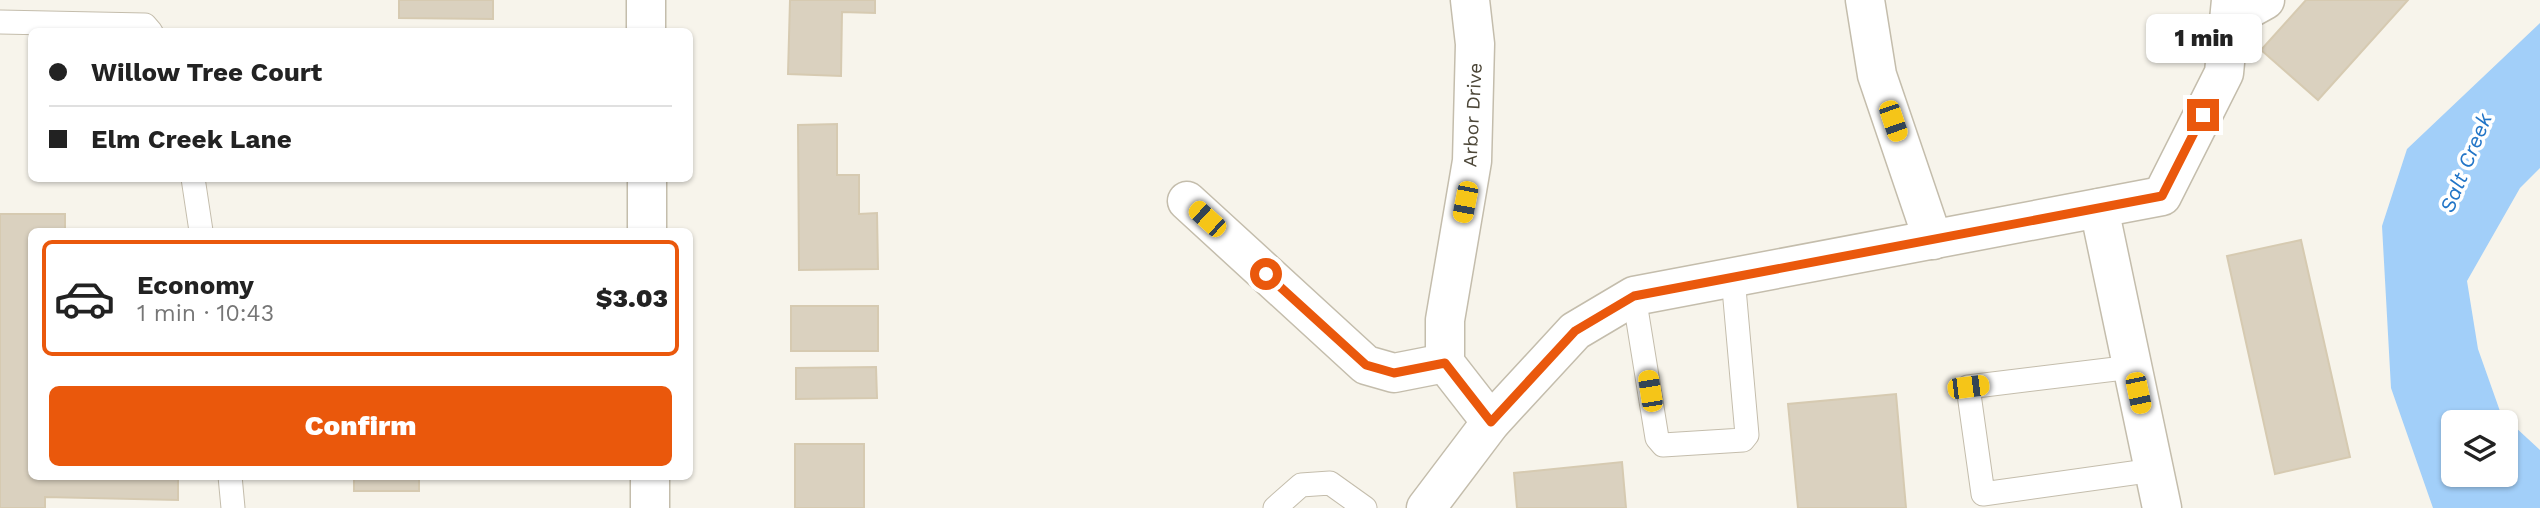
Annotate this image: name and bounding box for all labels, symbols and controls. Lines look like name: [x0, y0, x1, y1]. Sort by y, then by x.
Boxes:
callout: 1 min: [2145, 13, 2261, 62]
text: 1 min: [2174, 25, 2234, 52]
text: Willow Tree Court: [91, 57, 322, 87]
street label: Arbor Drive: [1458, 62, 1487, 168]
car: [1877, 98, 1910, 144]
route end: [2187, 99, 2219, 131]
water label: Salt Creek: [2434, 109, 2497, 216]
text: Elm Creek Lane: [91, 124, 292, 154]
car: [1451, 179, 1480, 225]
car: [1185, 197, 1230, 241]
route start: [1250, 258, 1282, 290]
icon: car: [53, 267, 116, 330]
text: Economy: [137, 270, 254, 300]
text: $3.03: [596, 283, 668, 313]
text: 1 min · 10:43: [137, 300, 274, 327]
car: [1637, 369, 1664, 413]
car: [2124, 370, 2153, 416]
car: [1946, 374, 1991, 400]
button: Confirm: [49, 386, 672, 466]
map controls: [2441, 410, 2518, 487]
button: layers: [2441, 410, 2518, 487]

